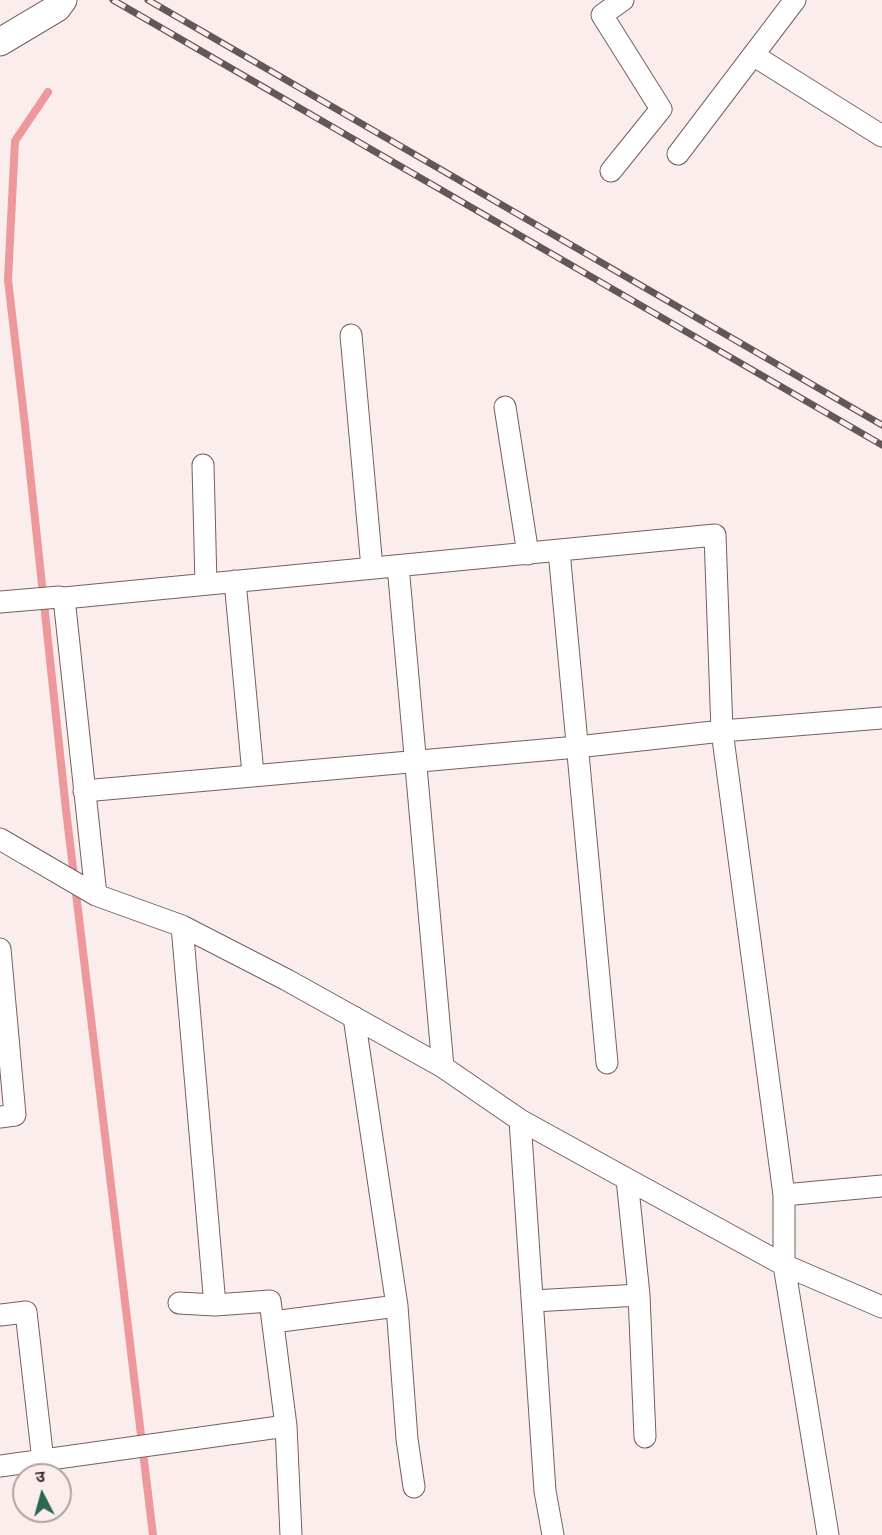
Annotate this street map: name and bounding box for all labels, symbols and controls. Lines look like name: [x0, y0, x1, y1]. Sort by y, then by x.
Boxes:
north arrow: [12, 1463, 72, 1523]
text: उ: [35, 1467, 46, 1487]

